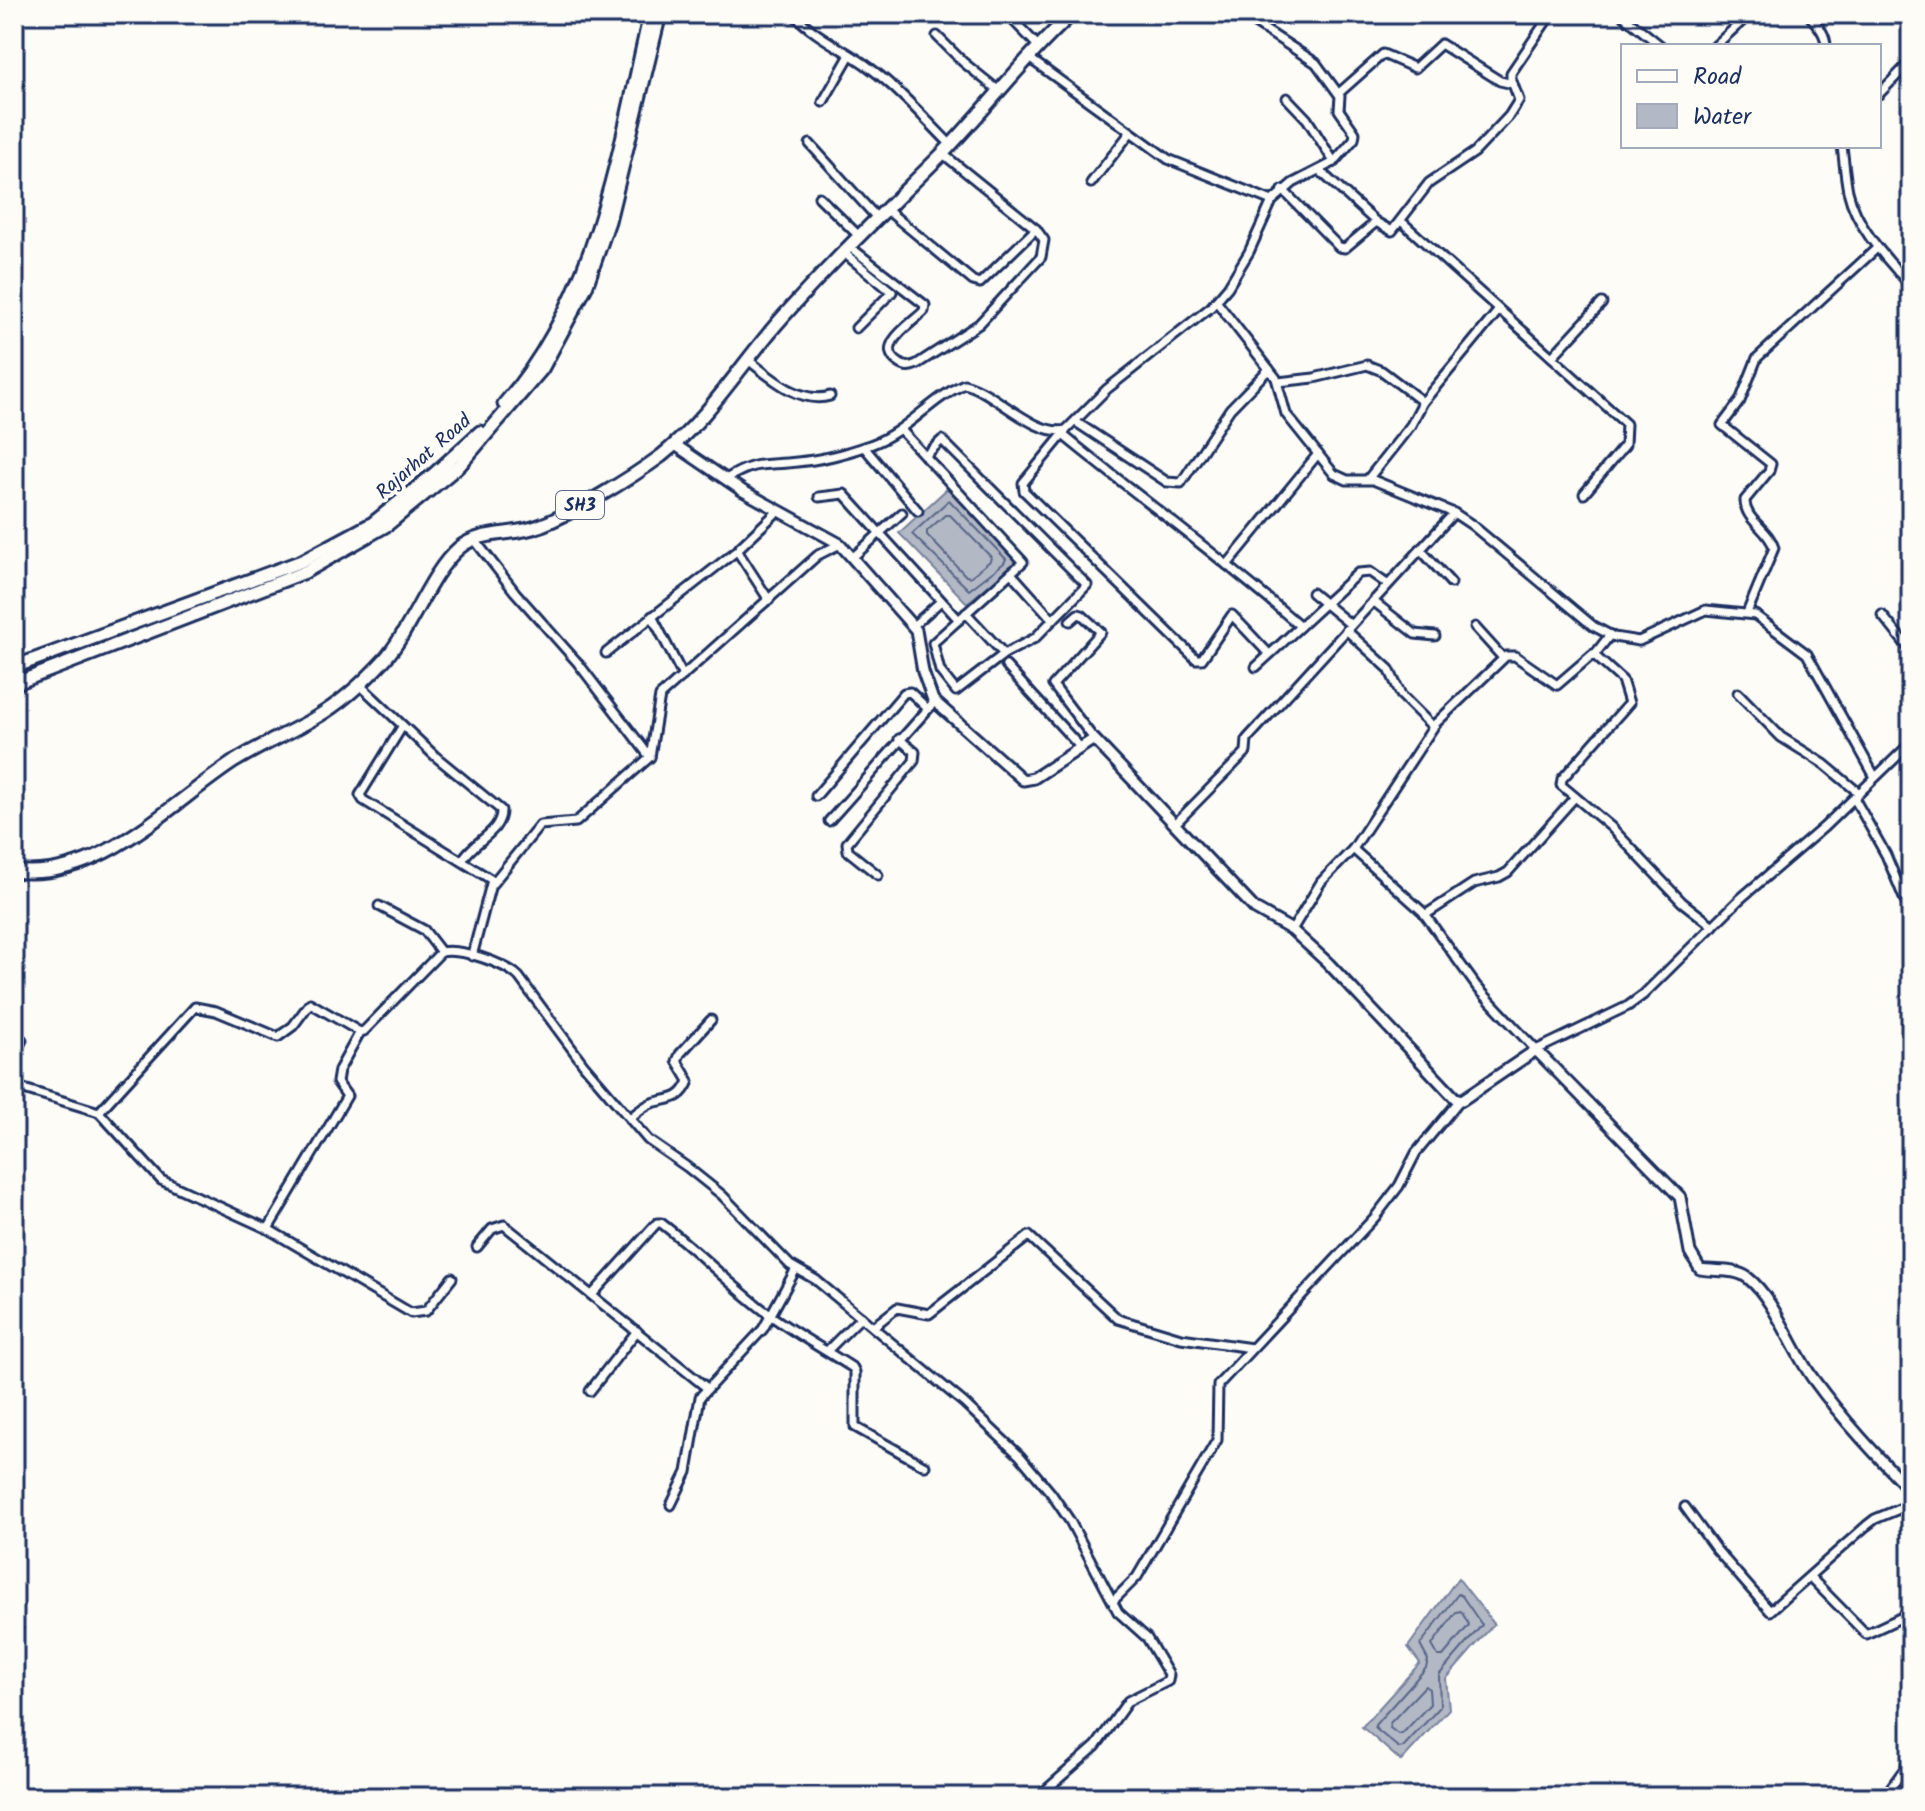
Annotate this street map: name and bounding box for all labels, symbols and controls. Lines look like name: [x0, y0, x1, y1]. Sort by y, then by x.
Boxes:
legend: [1621, 44, 1881, 148]
text: Road: [1693, 58, 1742, 97]
text: Water: [1693, 98, 1753, 137]
street label: Rajarhat Road: [369, 406, 480, 508]
road number: SH3: [556, 491, 604, 519]

